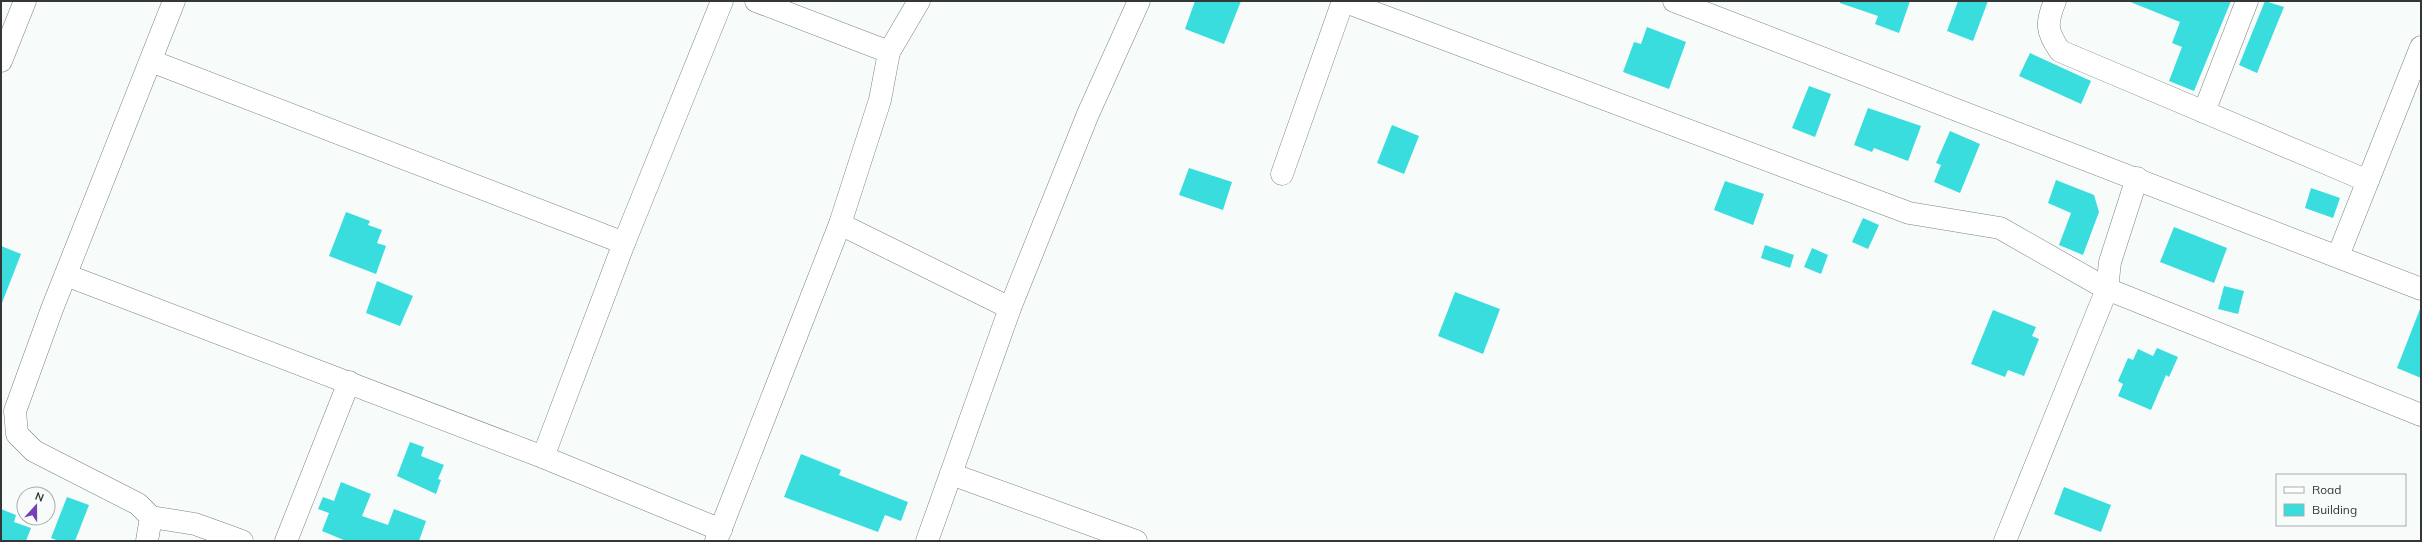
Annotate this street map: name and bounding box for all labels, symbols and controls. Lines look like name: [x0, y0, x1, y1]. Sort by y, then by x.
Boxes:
legend: [2276, 474, 2406, 526]
text: Road: [2312, 482, 2341, 497]
north arrow: [16, 486, 56, 526]
text: N: [33, 489, 46, 505]
text: Building: [2312, 502, 2357, 517]

